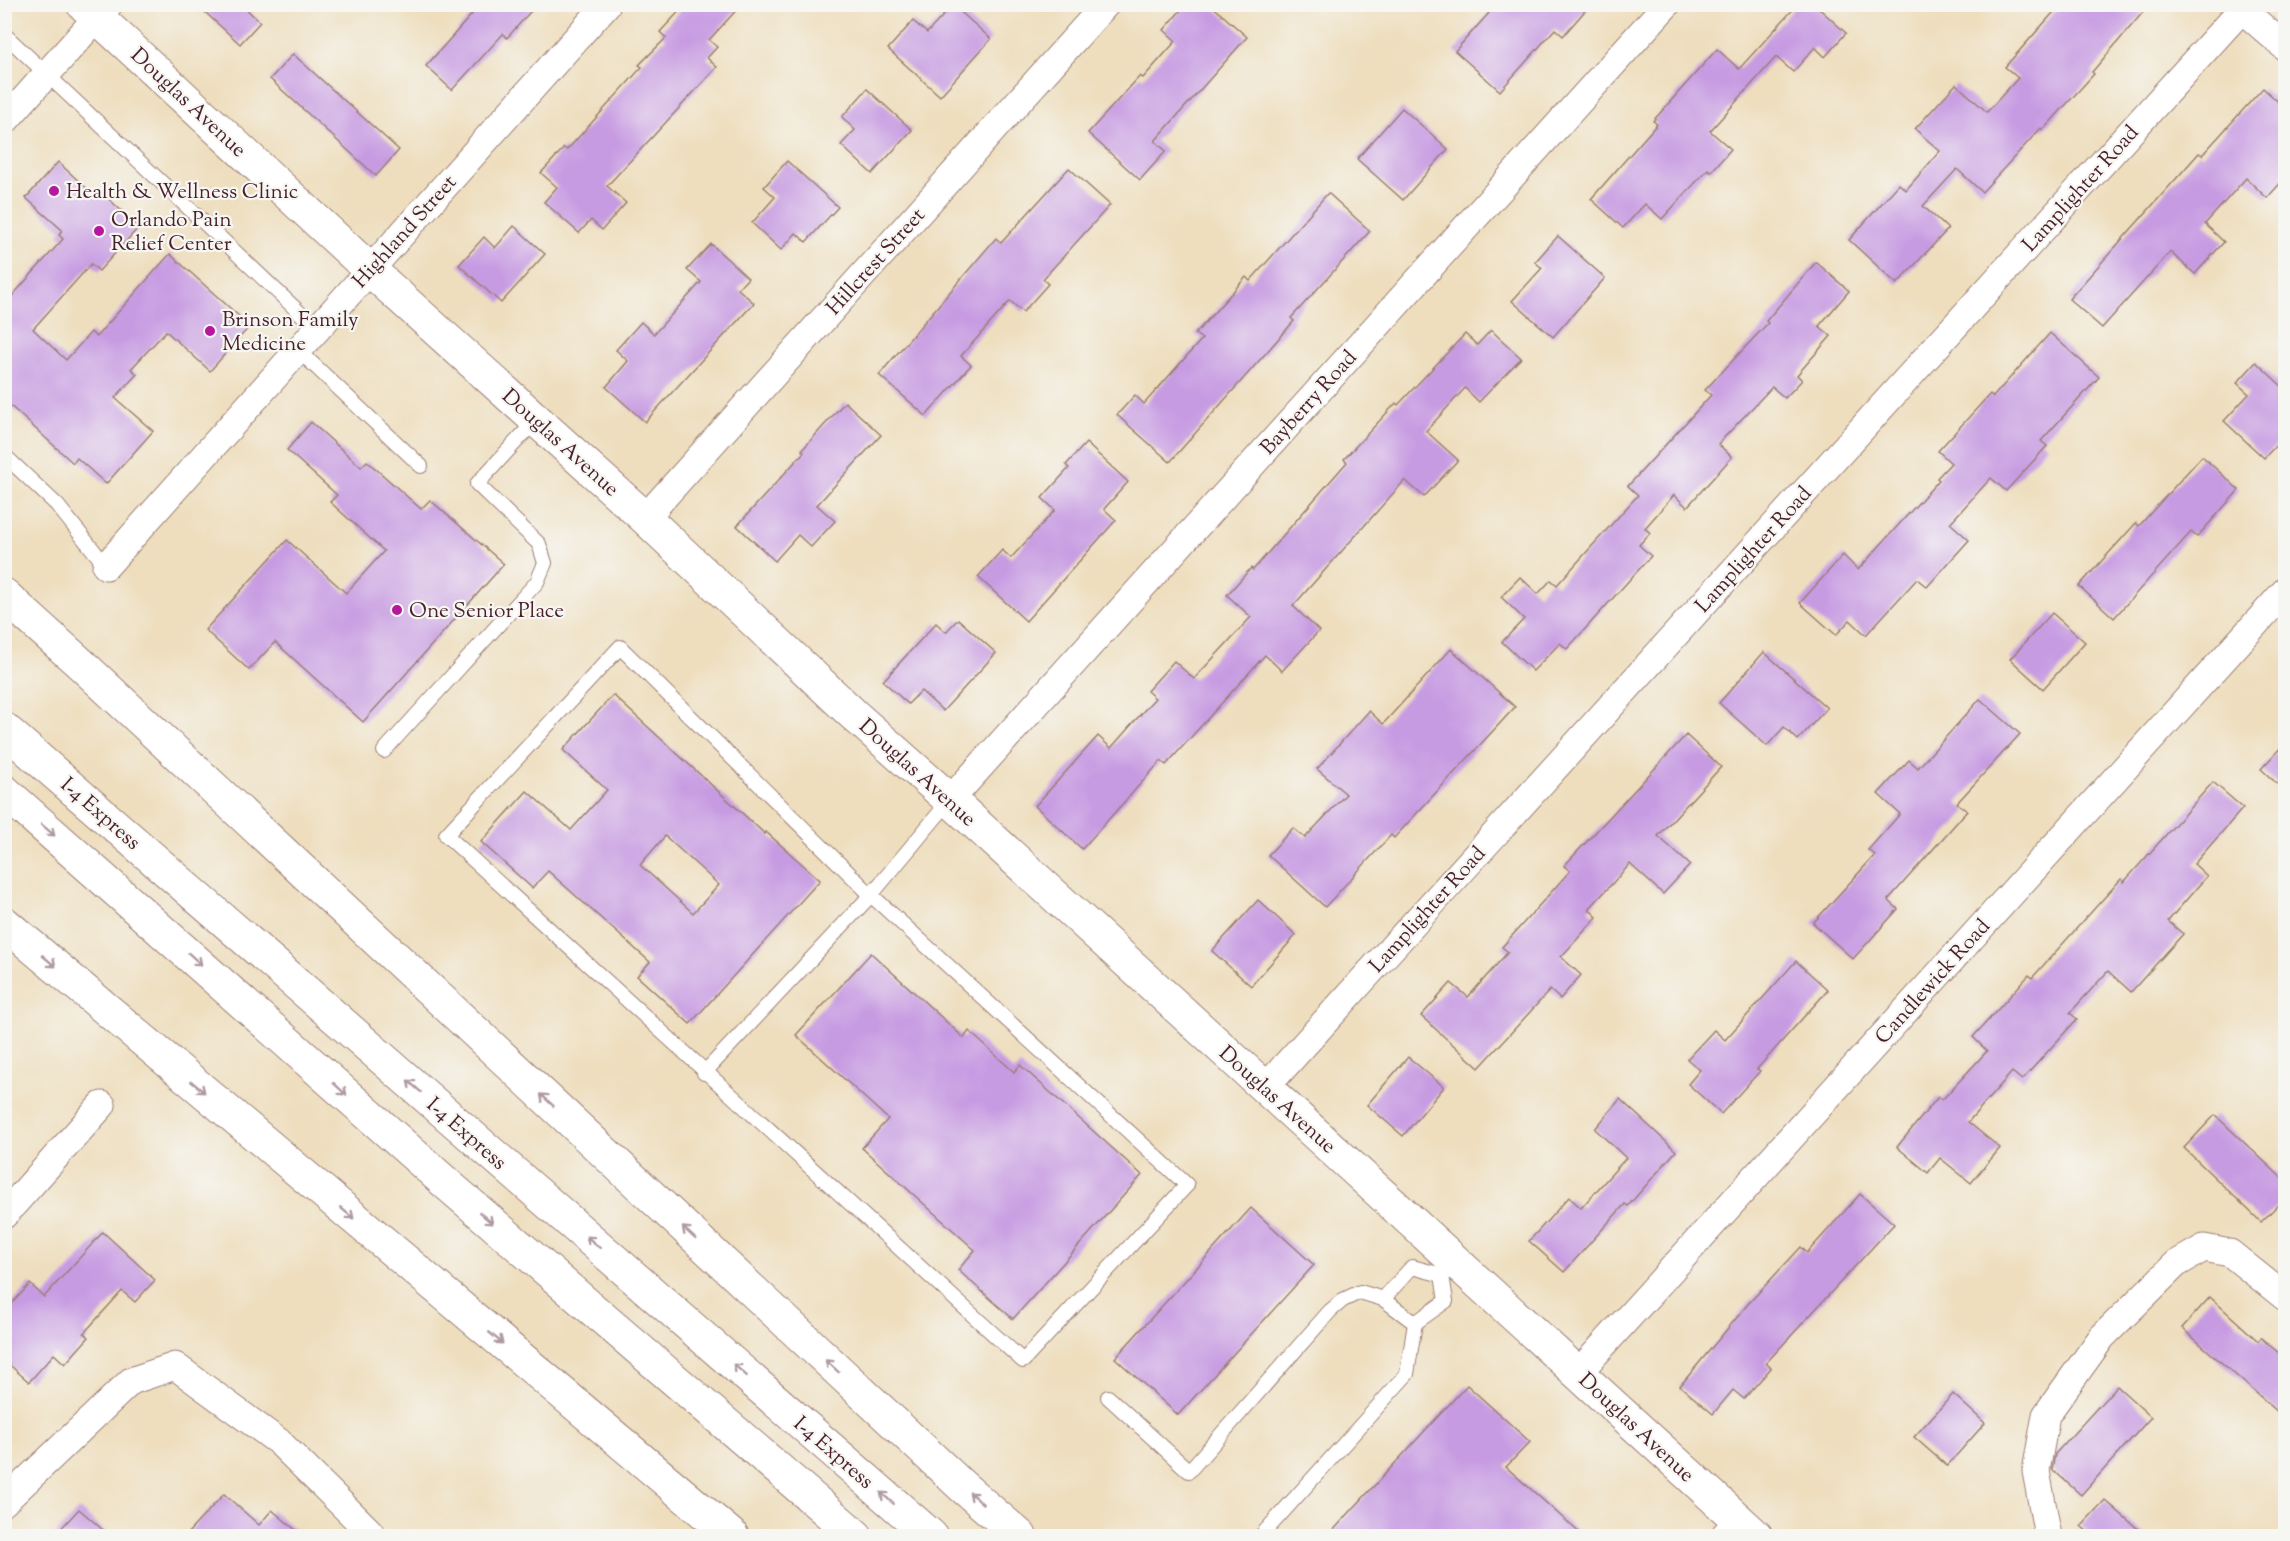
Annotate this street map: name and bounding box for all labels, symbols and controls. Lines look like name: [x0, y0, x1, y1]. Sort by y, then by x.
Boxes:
street label: Douglas Avenue: [123, 42, 252, 165]
street label: Lamplighter Road: [2016, 119, 2147, 259]
street label: Highland Street: [346, 169, 465, 296]
place label: Health & Wellness Clinic: [66, 178, 298, 208]
marker: Health & Wellness Clinic: [47, 184, 61, 198]
street label: Hillcrest Street: [820, 202, 933, 323]
place label: Orlando Pain Relief Center: [111, 206, 232, 260]
marker: Orlando Pain Relief Center: [92, 224, 106, 238]
place label: Brinson Family Medicine: [222, 306, 359, 360]
marker: Brinson Family Medicine: [203, 324, 217, 338]
street label: Bayberry Road: [1254, 344, 1365, 462]
street label: Douglas Avenue: [494, 383, 625, 504]
street label: Lamplighter Road: [1689, 480, 1820, 620]
place label: One Senior Place: [409, 597, 564, 627]
marker: One Senior Place: [390, 603, 404, 617]
street label: Douglas Avenue: [851, 713, 982, 834]
street label: I-4 Express: [53, 771, 146, 858]
one-way arrow: [41, 823, 56, 837]
street label: Lamplighter Road: [1363, 840, 1494, 980]
street label: Candlewick Road: [1869, 913, 1998, 1052]
one-way arrow: [187, 952, 202, 966]
one-way arrow: [41, 954, 57, 967]
street label: Douglas Avenue: [1211, 1040, 1342, 1161]
one-way arrow: [407, 1079, 422, 1093]
one-way arrow: [190, 1080, 205, 1094]
one-way arrow: [332, 1082, 347, 1096]
street label: I-4 Express: [419, 1091, 512, 1178]
one-way arrow: [540, 1093, 555, 1107]
one-way arrow: [339, 1206, 354, 1220]
one-way arrow: [478, 1211, 493, 1225]
one-way arrow: [682, 1226, 697, 1240]
one-way arrow: [585, 1235, 600, 1249]
one-way arrow: [488, 1332, 504, 1345]
one-way arrow: [825, 1358, 840, 1373]
one-way arrow: [732, 1363, 747, 1377]
street label: Douglas Avenue: [1571, 1367, 1700, 1490]
street label: I-4 Express: [786, 1410, 879, 1497]
one-way arrow: [879, 1491, 894, 1505]
one-way arrow: [968, 1491, 983, 1505]

